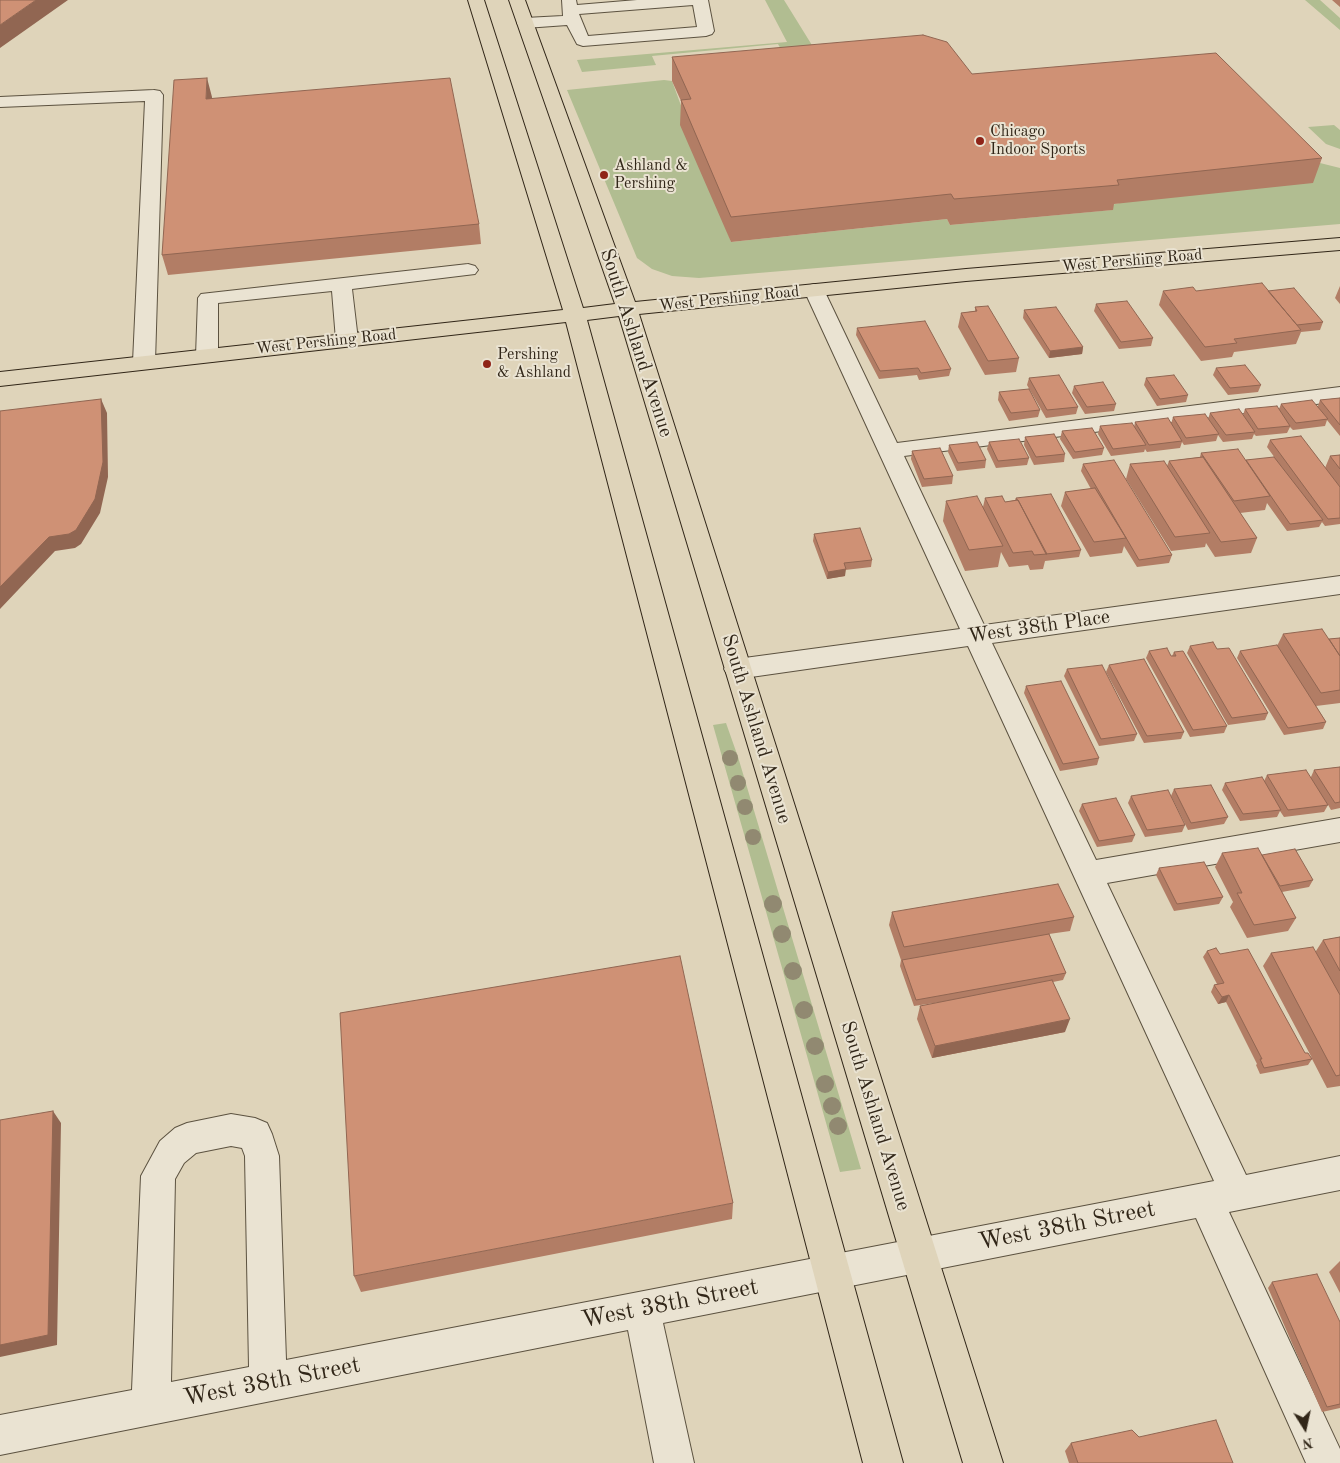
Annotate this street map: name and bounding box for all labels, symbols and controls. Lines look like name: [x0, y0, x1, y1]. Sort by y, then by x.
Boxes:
place label: Chicago Indoor Sports: [990, 122, 1085, 160]
marker: Chicago Indoor Sports: [974, 135, 986, 147]
place label: Ashland & Pershing: [614, 156, 688, 194]
marker: Ashland & Pershing: [598, 169, 610, 181]
street label: West Pershing Road: [1061, 245, 1203, 277]
street label: South Ashland Avenue: [594, 246, 678, 440]
street label: West Pershing Road: [658, 282, 800, 316]
street label: West Pershing Road: [255, 325, 397, 359]
place label: Pershing & Ashland: [497, 345, 571, 383]
marker: Pershing & Ashland: [481, 358, 493, 370]
street label: West 38th Place: [966, 605, 1112, 649]
street label: South Ashland Avenue: [716, 631, 796, 827]
street label: South Ashland Avenue: [835, 1018, 915, 1214]
street label: West 38th Street: [976, 1195, 1158, 1257]
street label: West 38th Street: [579, 1273, 761, 1335]
street label: West 38th Street: [181, 1351, 363, 1413]
north arrow: [1280, 1403, 1330, 1453]
text: N: [1301, 1435, 1314, 1451]

